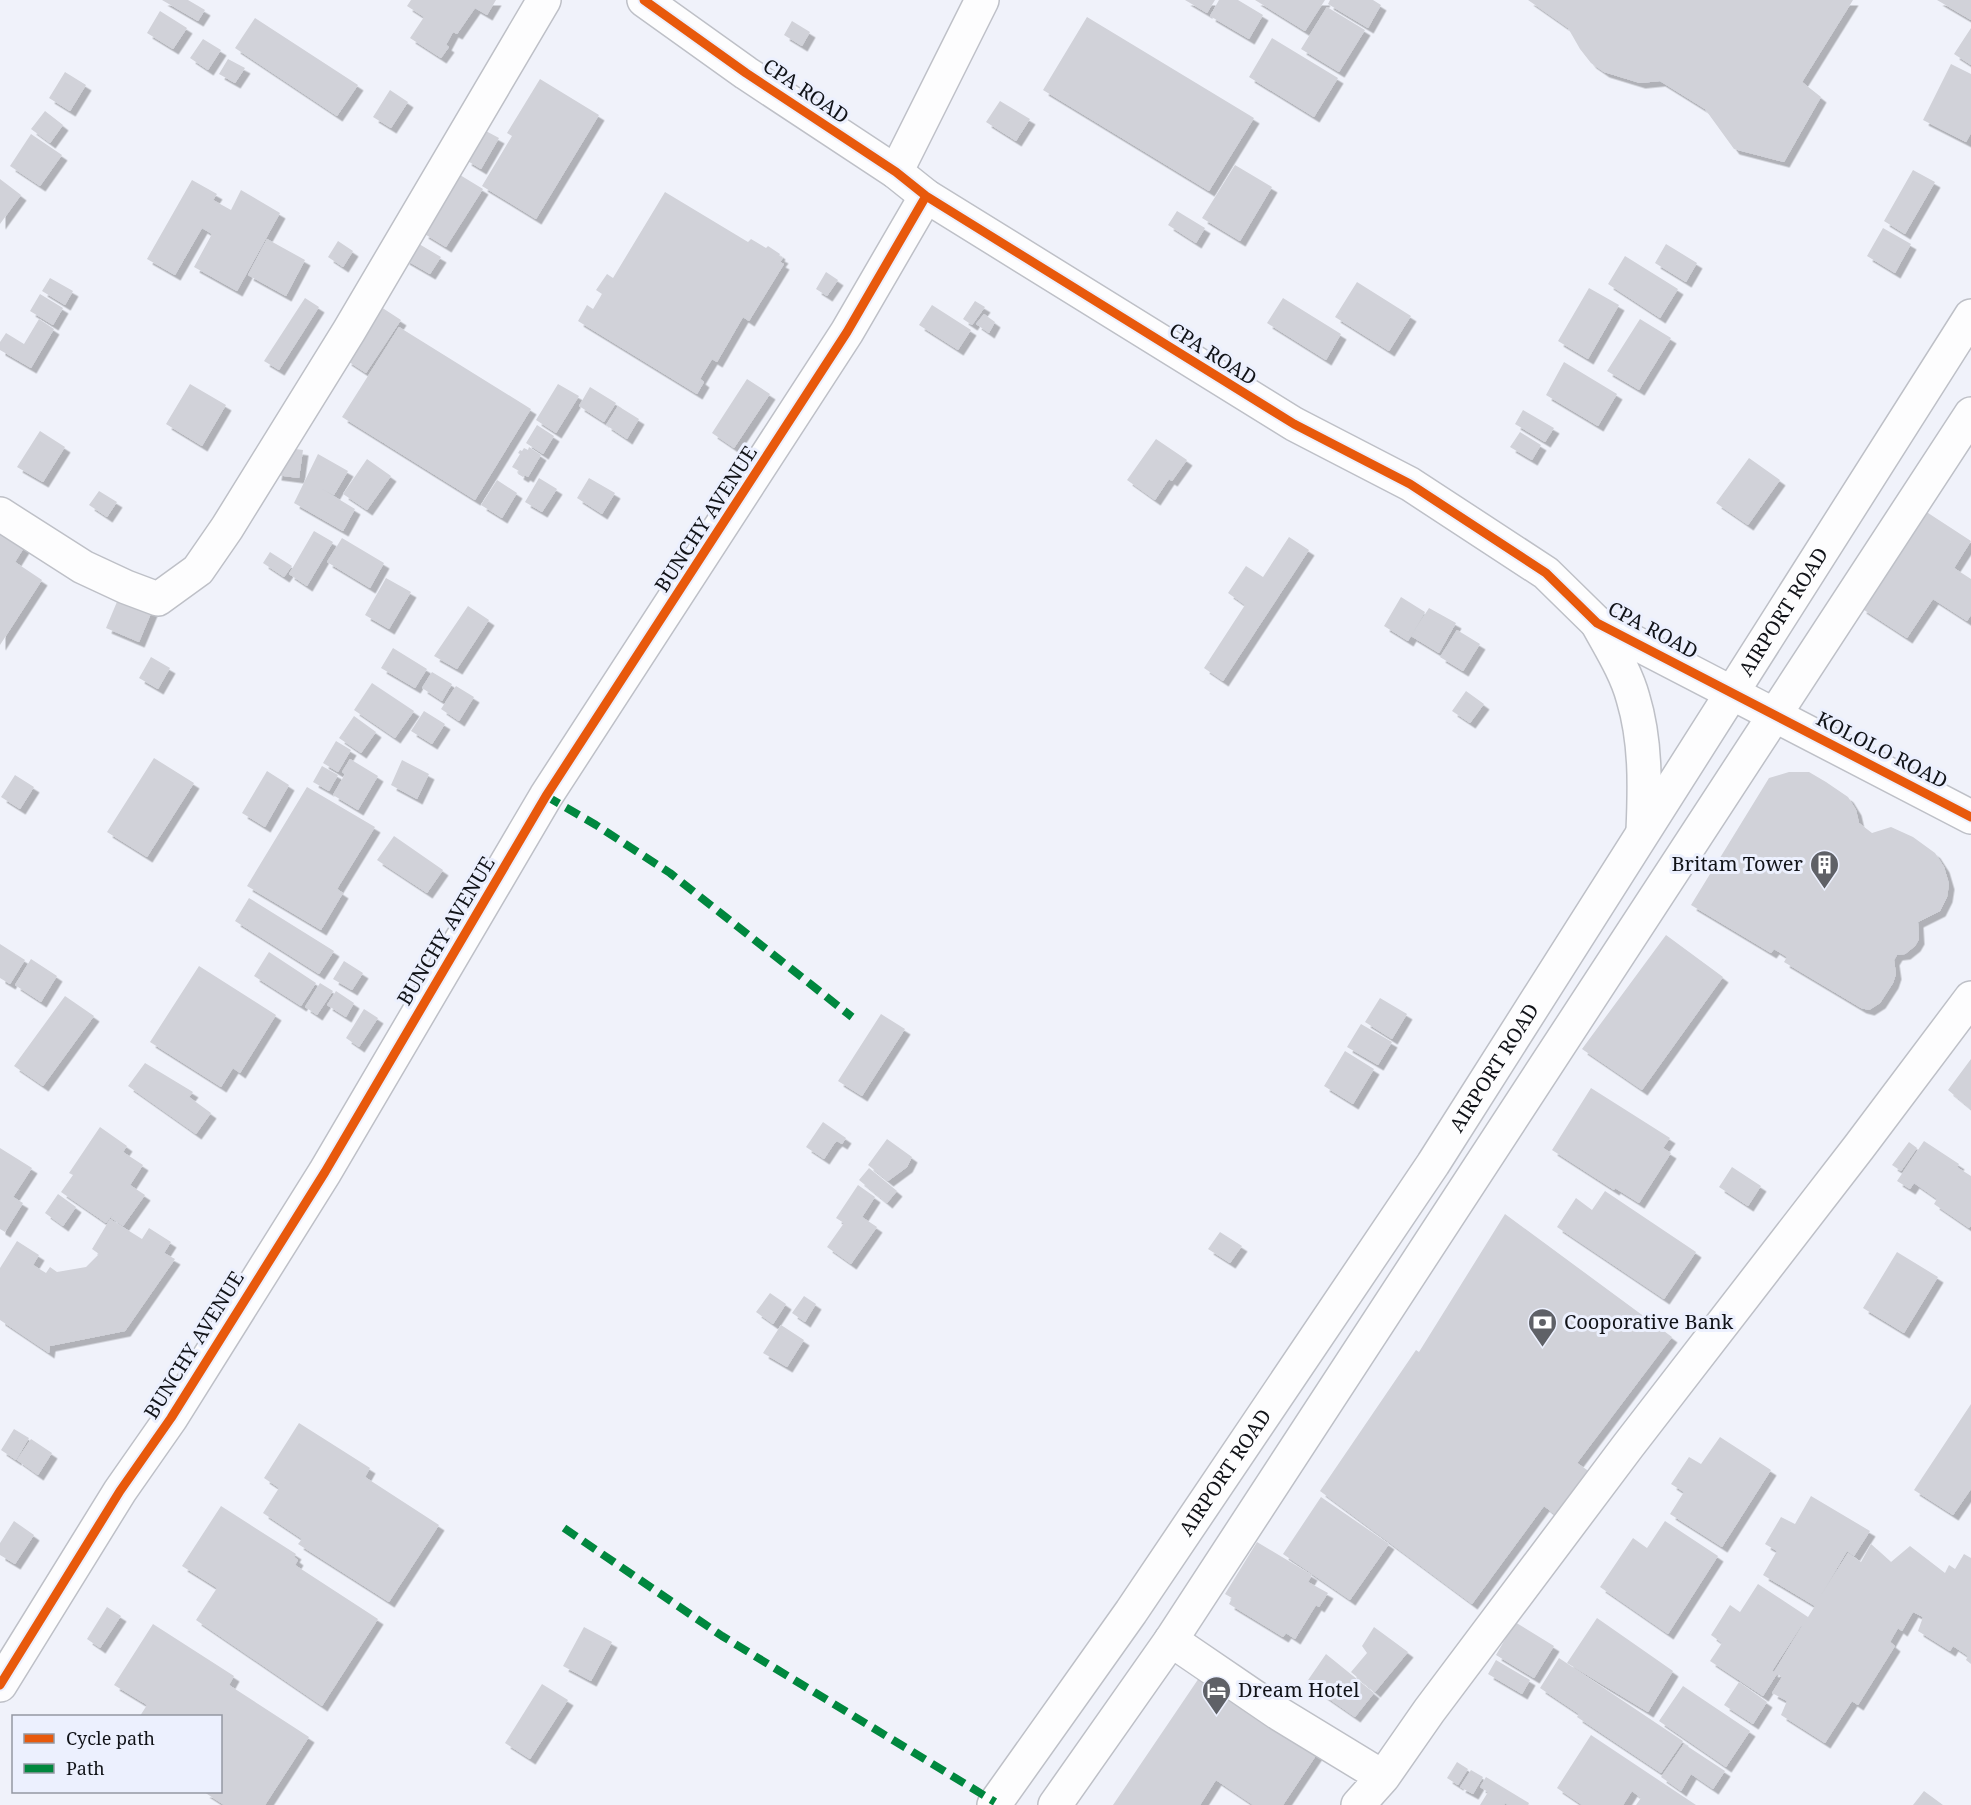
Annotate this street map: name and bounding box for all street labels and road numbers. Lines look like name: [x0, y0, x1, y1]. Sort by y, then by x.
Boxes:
street label: CPA ROAD: [758, 52, 855, 129]
street label: CPA ROAD: [1164, 316, 1262, 391]
street label: BUNCHY AVENUE: [648, 440, 763, 597]
street label: AIRPORT ROAD: [1732, 542, 1834, 681]
street label: CPA ROAD: [1603, 595, 1703, 665]
street label: KOLOLO ROAD: [1812, 705, 1953, 794]
street label: BUNCHY AVENUE: [390, 851, 501, 1010]
street label: AIRPORT ROAD: [1443, 998, 1545, 1137]
street label: BUNCHY AVENUE: [137, 1266, 250, 1424]
street label: AIRPORT ROAD: [1172, 1403, 1277, 1541]

